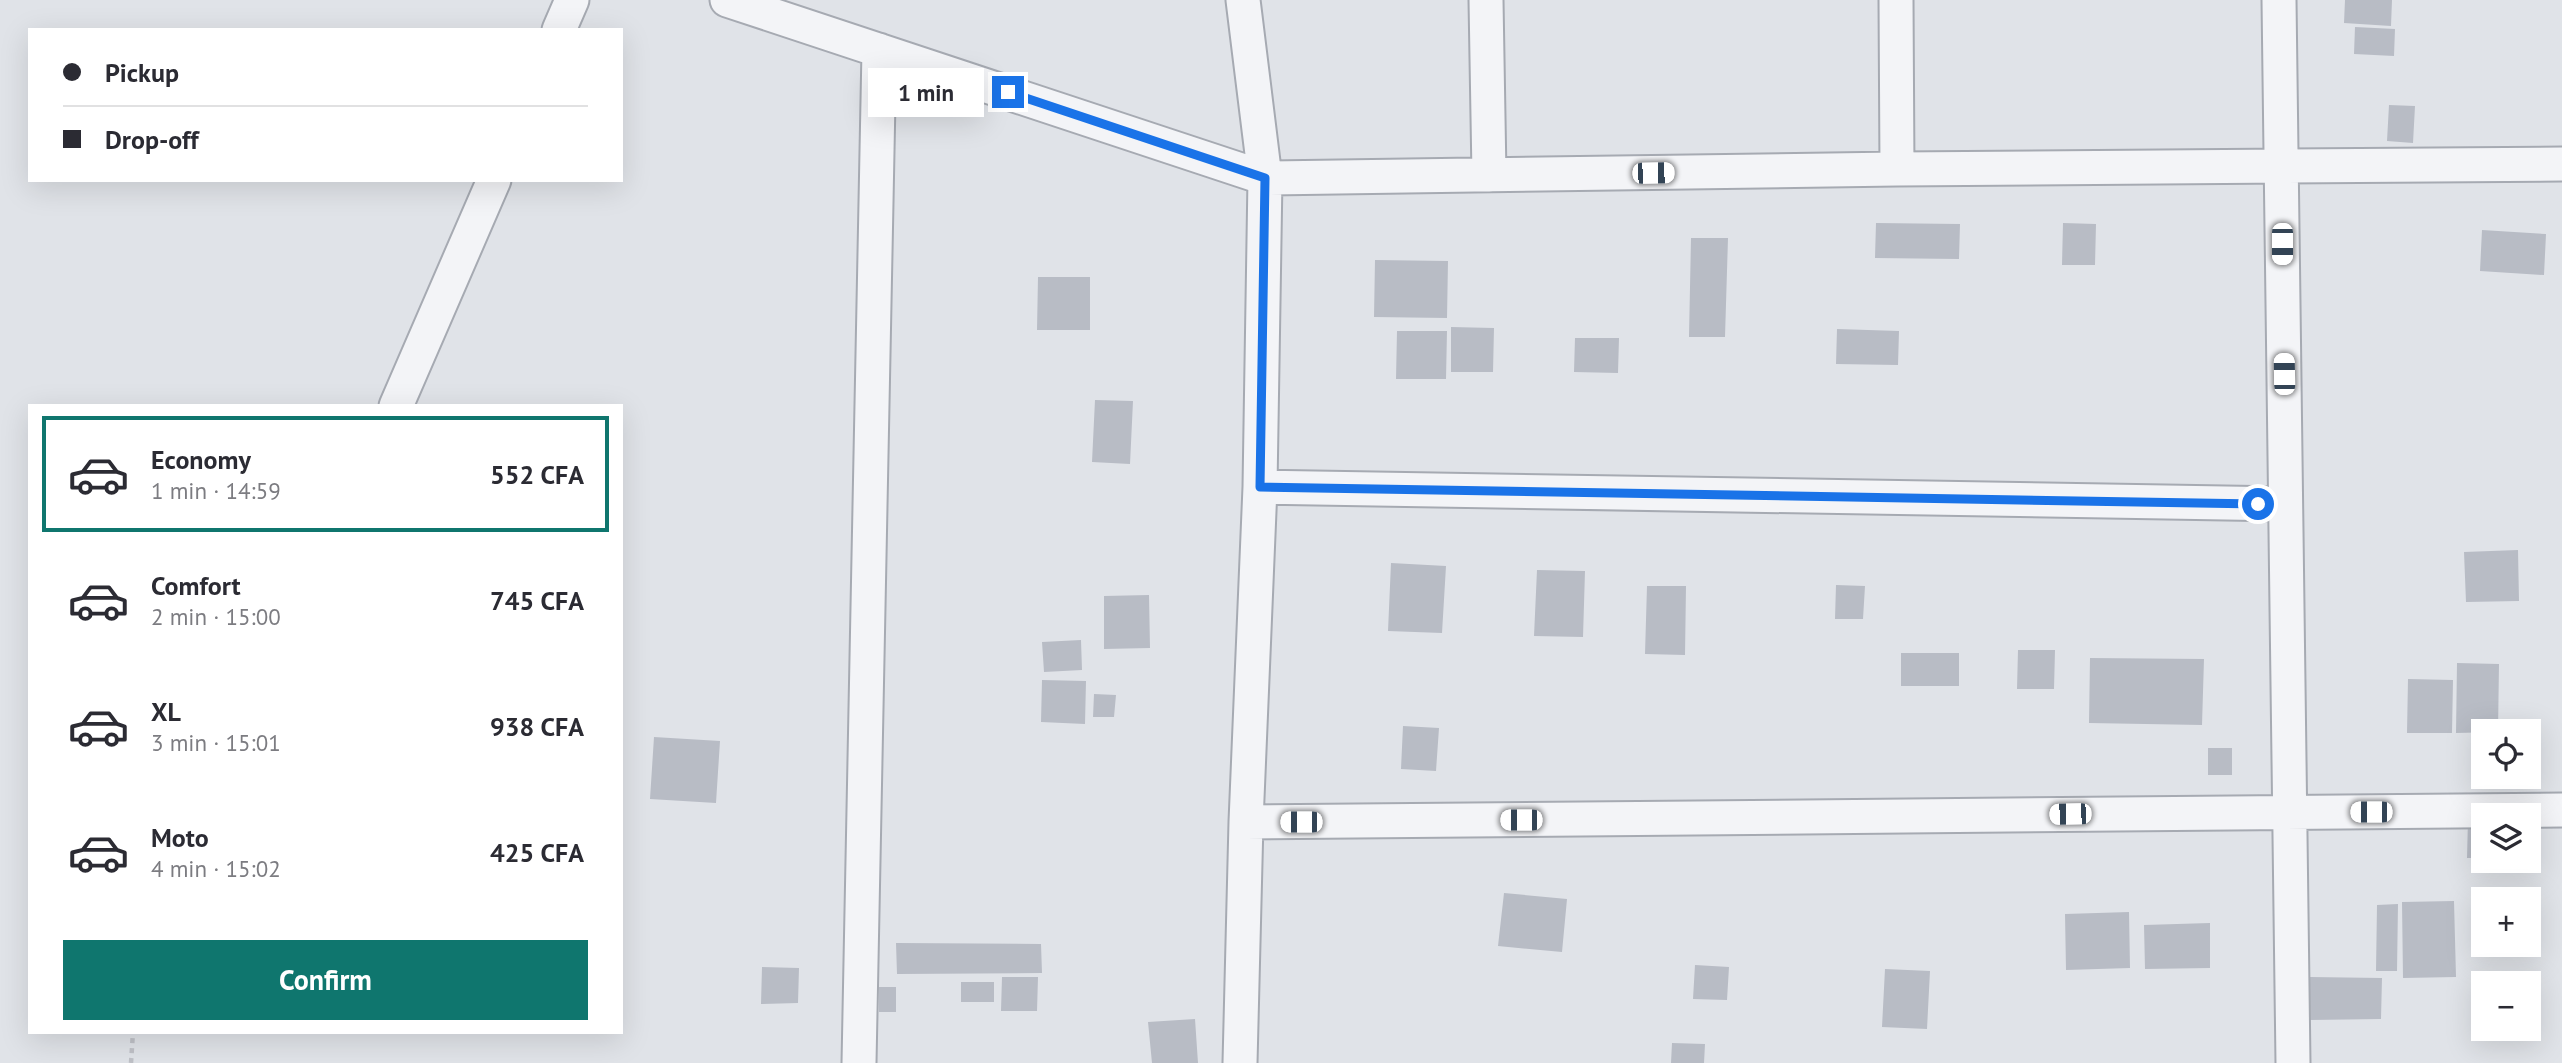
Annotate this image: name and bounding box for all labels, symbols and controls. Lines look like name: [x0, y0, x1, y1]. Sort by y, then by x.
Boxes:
text: Pickup: [105, 56, 179, 89]
callout: 1 min: [868, 68, 984, 116]
route end: [992, 76, 1024, 108]
text: 1 min: [898, 78, 954, 107]
text: Drop-off: [105, 123, 199, 156]
car: [1632, 162, 1675, 184]
car: [2272, 223, 2293, 265]
car: [2274, 353, 2295, 395]
icon: car: [67, 443, 130, 506]
text: Economy: [151, 443, 251, 476]
text: 552 CFA: [490, 458, 584, 491]
text: 1 min · 14:59: [151, 476, 281, 505]
route start: [2242, 488, 2274, 520]
icon: car: [67, 569, 130, 632]
text: Comfort: [151, 569, 241, 602]
text: 745 CFA: [490, 584, 584, 617]
text: 2 min · 15:00: [151, 602, 281, 631]
icon: car: [67, 695, 130, 758]
text: XL: [151, 695, 181, 728]
text: 938 CFA: [490, 710, 584, 743]
map controls: [2471, 719, 2541, 1041]
button: locate: [2471, 719, 2541, 789]
text: 3 min · 15:01: [151, 728, 281, 757]
car: [2351, 802, 2393, 823]
car: [2049, 803, 2092, 825]
button: layers: [2471, 803, 2541, 873]
car: [1501, 810, 1543, 831]
car: [1281, 812, 1323, 833]
icon: car: [67, 821, 130, 884]
text: Moto: [151, 821, 209, 854]
text: 425 CFA: [490, 836, 584, 869]
text: 4 min · 15:02: [151, 854, 281, 883]
button: +: [2471, 887, 2541, 957]
button: Confirm: [63, 940, 588, 1020]
button: −: [2471, 971, 2541, 1041]

